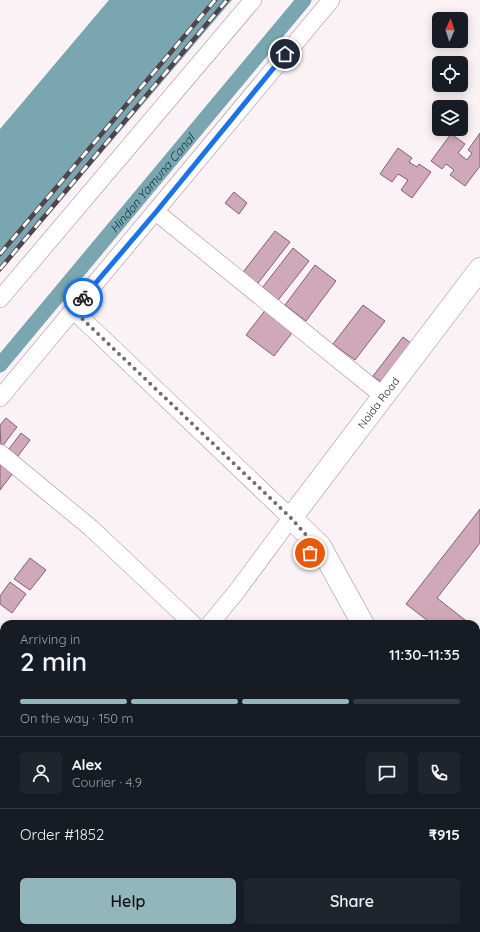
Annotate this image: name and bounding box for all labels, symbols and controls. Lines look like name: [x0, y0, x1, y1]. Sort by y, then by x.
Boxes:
north arrow: [432, 12, 468, 48]
map controls: [432, 12, 468, 136]
pin: [268, 37, 302, 71]
icon: home: [274, 43, 296, 65]
button: locate: [432, 56, 468, 92]
button: layers: [432, 100, 468, 136]
water label: Hindon Yamuna Canal: [106, 130, 198, 235]
courier: [63, 278, 103, 318]
icon: bike: [72, 287, 94, 309]
street label: Noida Road: [355, 374, 402, 431]
pin: [293, 536, 327, 570]
icon: bag: [299, 542, 321, 564]
text: Arriving in: [20, 631, 80, 647]
text: 2 min: [20, 645, 87, 678]
text: 11:30–11:35: [389, 645, 460, 664]
text: On the way · 150 m: [20, 710, 133, 726]
button: person: [20, 752, 62, 794]
button: chat: [366, 752, 408, 794]
button: phone: [418, 752, 460, 794]
text: Alex: [72, 755, 102, 774]
text: Courier · 4.9: [72, 774, 142, 790]
text: Order #1852: [20, 825, 104, 844]
text: ₹915: [429, 825, 460, 844]
button: Help: [20, 878, 236, 924]
button: Share: [244, 878, 460, 924]

